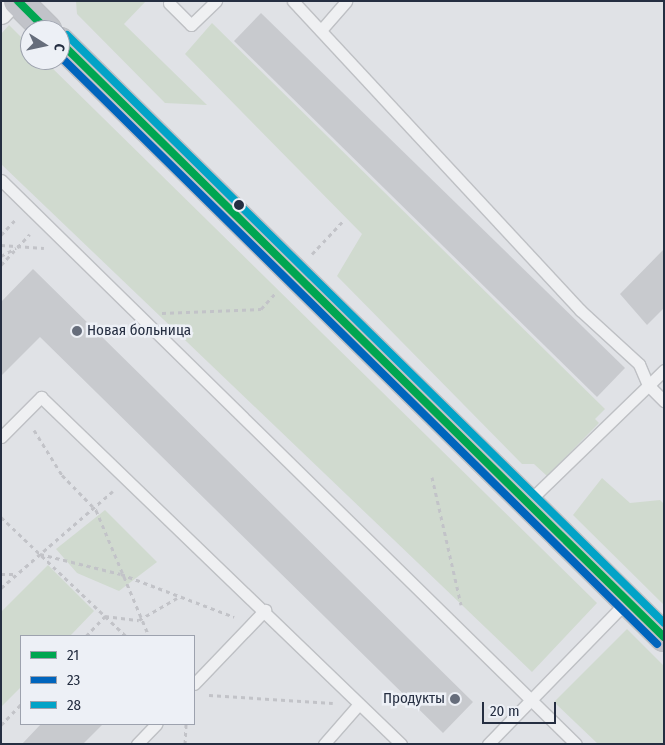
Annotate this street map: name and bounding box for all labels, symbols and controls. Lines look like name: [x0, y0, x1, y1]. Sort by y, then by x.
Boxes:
north arrow: [20, 20, 70, 70]
text: С: [50, 42, 68, 53]
unlabelled marker: [234, 200, 244, 210]
place label: Новая больница: [87, 322, 191, 340]
marker: Новая больница: [71, 325, 83, 337]
legend: [20, 635, 195, 725]
text: 21: [67, 646, 79, 664]
text: 23: [67, 671, 80, 689]
place label: Продукты: [383, 690, 445, 708]
scale bar: [485, 692, 559, 724]
marker: Продукты: [449, 693, 461, 705]
text: 28: [67, 696, 81, 714]
text: 20 m: [490, 702, 520, 720]

